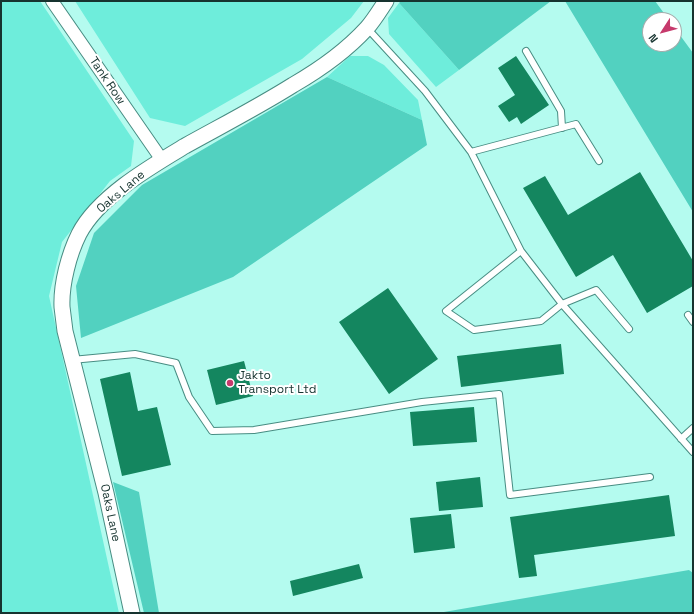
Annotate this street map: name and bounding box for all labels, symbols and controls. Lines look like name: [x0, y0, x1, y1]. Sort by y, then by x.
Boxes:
north arrow: [642, 12, 682, 52]
text: N: [645, 31, 661, 46]
street label: Tank Row: [86, 54, 128, 108]
street label: Oaks Lane: [94, 168, 148, 216]
place label: Jakto Transport Ltd: [238, 369, 316, 397]
marker: Jakto Transport Ltd: [225, 378, 235, 388]
street label: Oaks Lane: [97, 483, 123, 543]

